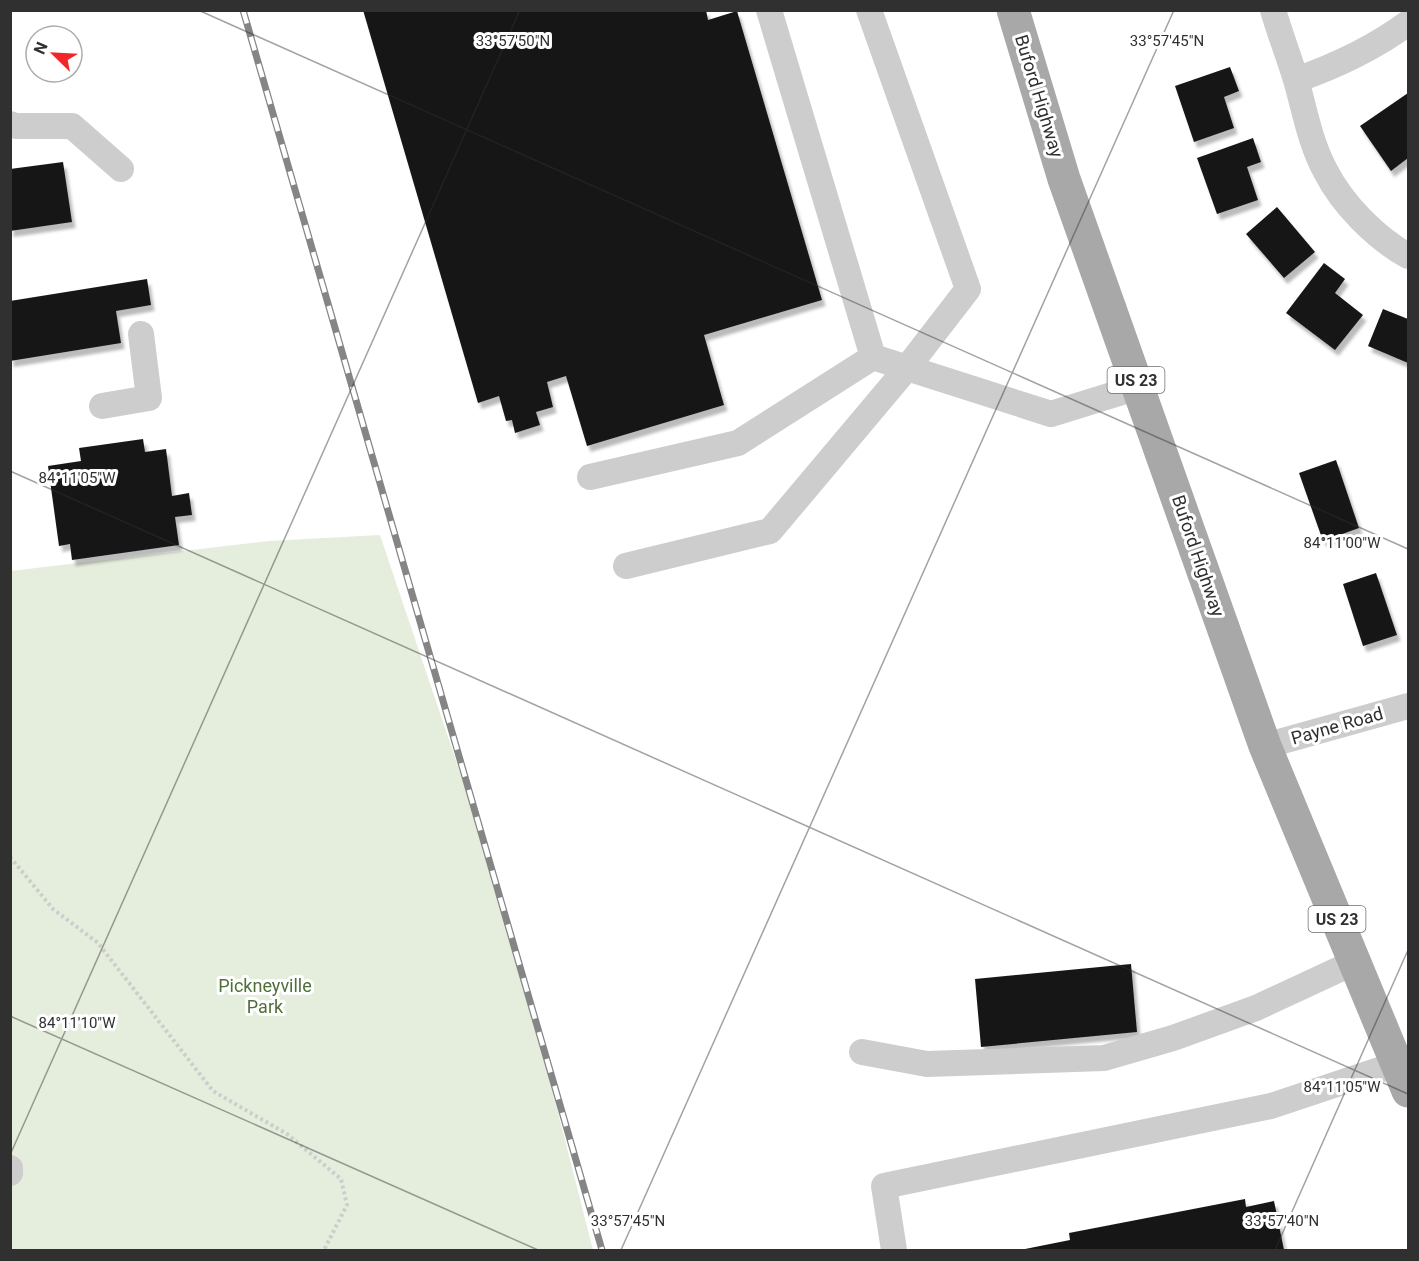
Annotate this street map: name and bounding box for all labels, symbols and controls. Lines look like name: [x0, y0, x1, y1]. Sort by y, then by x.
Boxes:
north arrow: [24, 24, 84, 84]
text: 33°57'50"N: [476, 32, 550, 50]
street label: Buford Highway: [1011, 32, 1068, 160]
text: 33°57'45"N: [1130, 32, 1204, 50]
text: N: [30, 39, 52, 57]
road number: US 23: [1108, 367, 1164, 393]
text: 84°11'05"W: [39, 469, 115, 487]
street label: Buford Highway: [1168, 492, 1229, 620]
text: 84°11'00"W: [1304, 534, 1380, 552]
street label: Payne Road: [1288, 702, 1385, 749]
road number: US 23: [1308, 906, 1366, 932]
park label: Pickneyville Park: [218, 975, 312, 1017]
text: 84°11'10"W: [39, 1014, 115, 1032]
text: 84°11'05"W: [1304, 1078, 1380, 1096]
text: 33°57'45"N: [591, 1212, 665, 1230]
text: 33°57'40"N: [1245, 1212, 1319, 1230]

